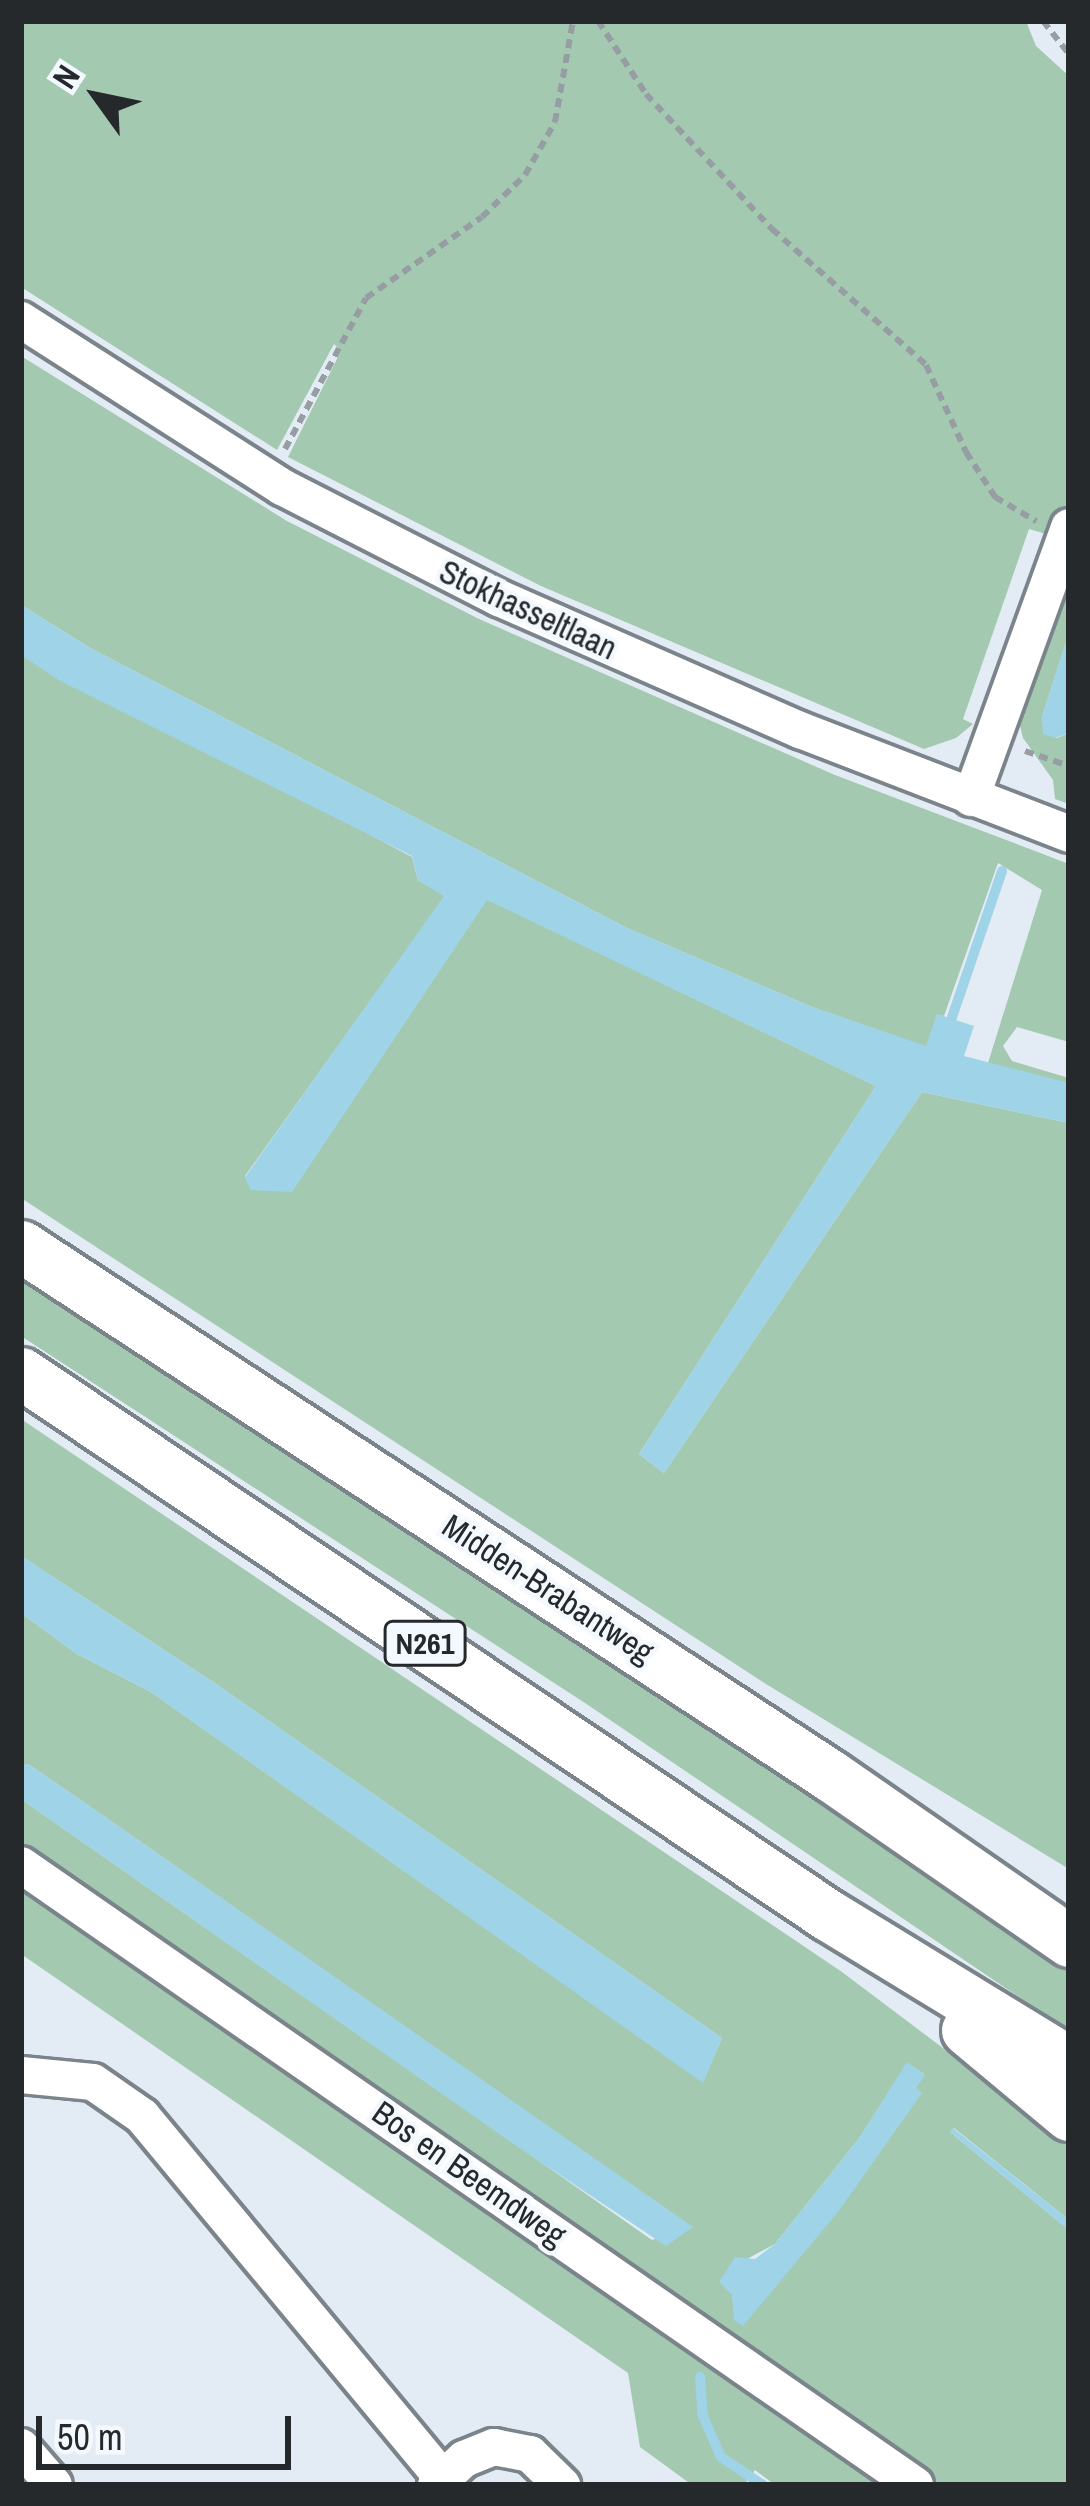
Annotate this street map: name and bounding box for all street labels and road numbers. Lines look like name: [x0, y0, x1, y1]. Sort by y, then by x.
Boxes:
street label: Stokhasseltlaan: [433, 552, 623, 668]
street label: Midden-Brabantweg: [435, 1506, 661, 1672]
road number: N261: [383, 1619, 467, 1667]
street label: Bos en Beemdweg: [365, 2093, 573, 2255]

